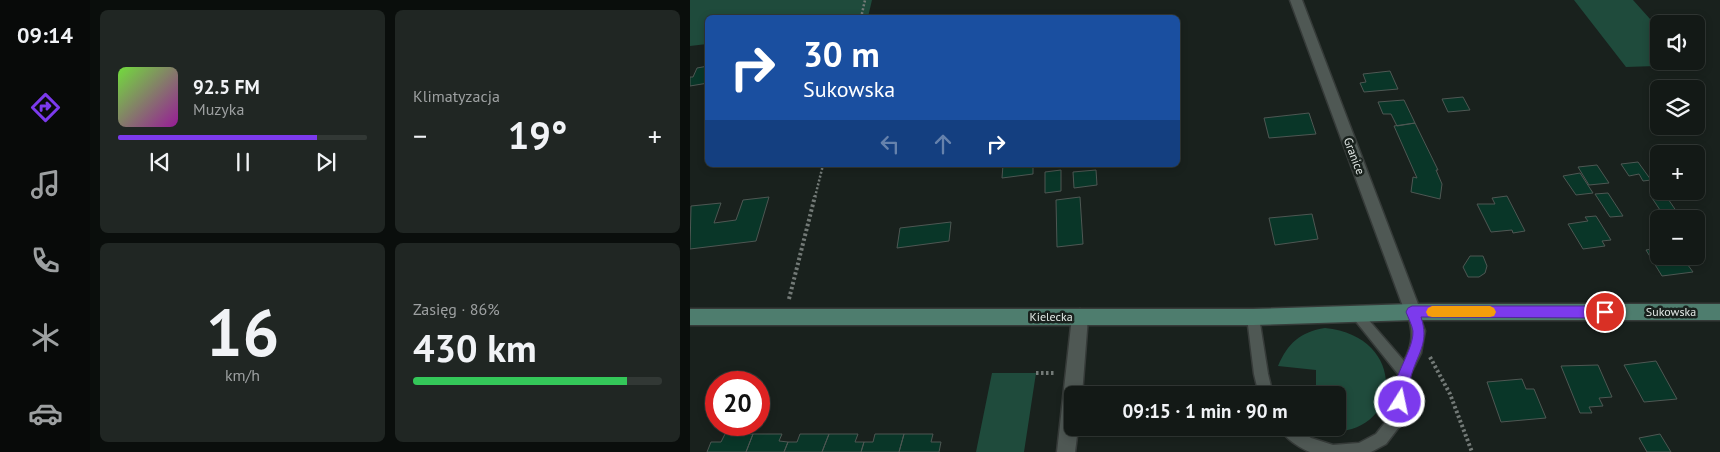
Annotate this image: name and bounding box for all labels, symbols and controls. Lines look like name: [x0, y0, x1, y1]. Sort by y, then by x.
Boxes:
map controls: [1650, 15, 1705, 265]
button: sound: [1650, 15, 1705, 70]
text: 09:14: [17, 21, 73, 49]
text: 30 m: [803, 31, 880, 77]
icon: right: [720, 35, 785, 100]
text: 92.5 FM: [193, 75, 260, 99]
text: Sukowska: [803, 75, 895, 103]
button: layers: [1650, 80, 1705, 135]
text: Klimatyzacja: [413, 86, 500, 106]
icon: directions: [28, 90, 63, 125]
text: Muzyka: [193, 99, 244, 119]
text: 19°: [508, 110, 567, 159]
text: −: [413, 117, 427, 154]
text: +: [648, 117, 662, 154]
icon: left: [876, 130, 904, 158]
icon: ahead: [929, 130, 957, 158]
icon: right: [982, 130, 1010, 158]
street label: Granice: [1341, 135, 1368, 176]
button: +: [1650, 145, 1705, 200]
icon: previous: [146, 148, 174, 176]
icon: pause: [229, 148, 257, 176]
icon: next: [312, 148, 340, 176]
icon: music: [28, 167, 63, 202]
button: −: [1650, 210, 1705, 265]
icon: phone: [28, 243, 63, 278]
text: 16: [206, 290, 279, 374]
pin: [1584, 291, 1626, 333]
icon: arrive: [1591, 298, 1619, 326]
text: Zasięg · 86%: [413, 299, 500, 319]
street label: Sukowska: [1646, 304, 1696, 319]
street label: Kielecka: [1029, 309, 1073, 324]
icon: climate: [28, 320, 63, 355]
text: 430 km: [413, 323, 537, 372]
text: km/h: [225, 365, 260, 385]
speed limit sign: 20: [705, 371, 770, 436]
position arrow: [1373, 375, 1425, 427]
icon: car: [28, 396, 63, 431]
text: 09:15 · 1 min · 90 m: [1122, 399, 1288, 423]

